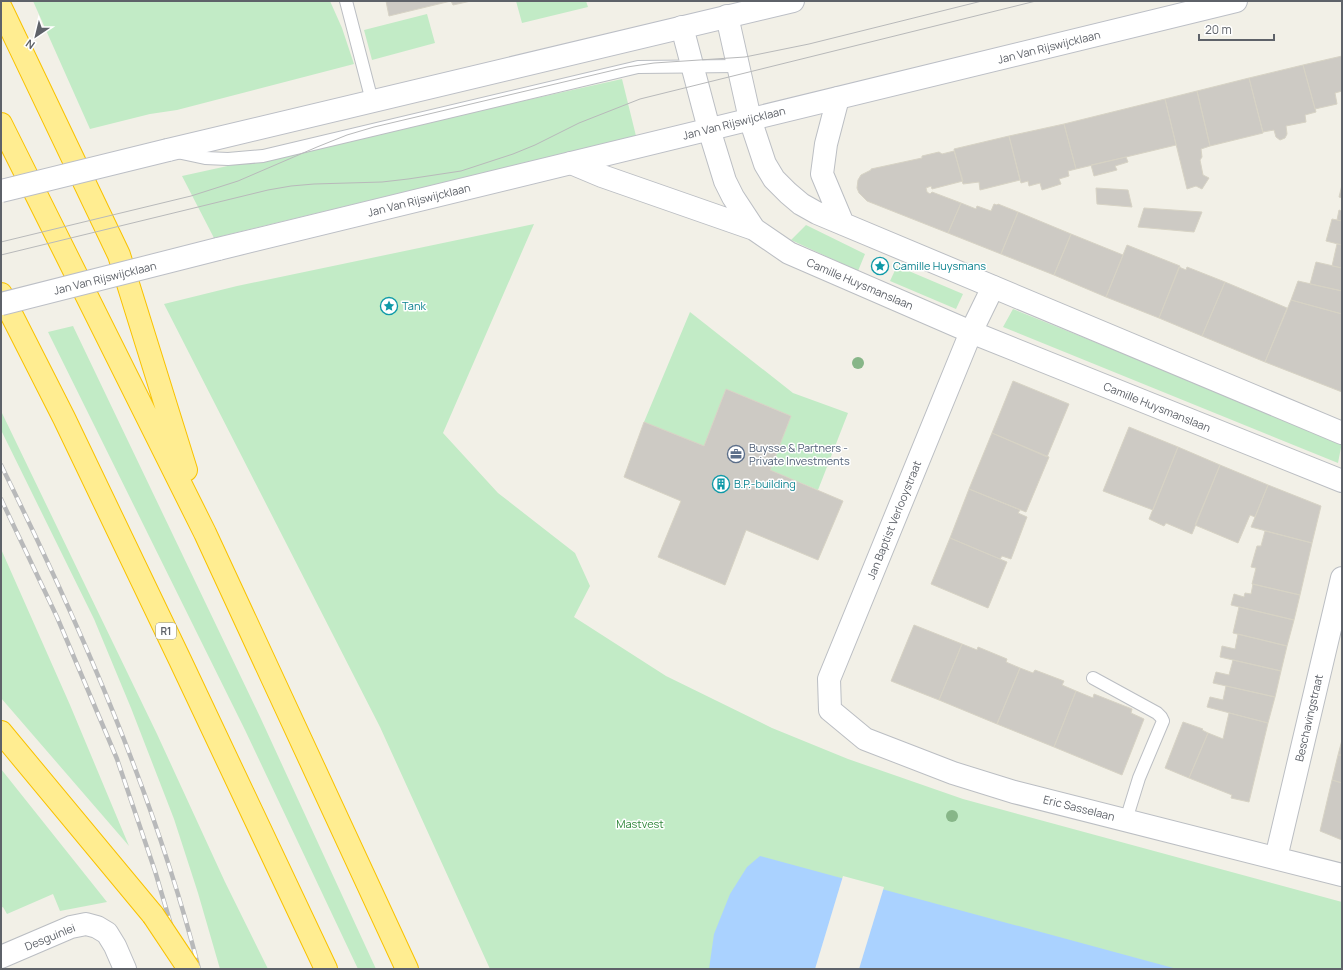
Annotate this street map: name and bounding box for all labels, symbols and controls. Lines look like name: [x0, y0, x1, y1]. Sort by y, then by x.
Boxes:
north arrow: [16, 16, 56, 56]
scale bar: [1199, 16, 1274, 42]
text: 20 m: [1205, 21, 1232, 38]
street label: Jan Van Rijswijcklaan: [996, 26, 1102, 67]
text: N: [22, 36, 38, 53]
street label: Jan Van Rijswijcklaan: [681, 102, 787, 143]
street label: Jan Van Rijswijcklaan: [366, 179, 472, 220]
street label: Camille Huysmanslaan: [805, 254, 916, 313]
place icon: Camille Huysmans: [870, 256, 890, 276]
street label: Jan Van Rijswijcklaan: [52, 257, 158, 298]
place label: Camille Huysmans: [893, 258, 986, 273]
place icon: Tank: [379, 296, 399, 316]
place label: Tank: [402, 298, 426, 313]
street label: Camille Huysmanslaan: [1101, 378, 1213, 435]
place label: Buysse & Partners - Private Investments: [749, 440, 850, 468]
office icon: Buysse & Partners - Private Investments: [726, 444, 746, 464]
street label: Jan Baptist Verlooystraat: [863, 458, 924, 581]
building icon: B.P.-building: [711, 474, 731, 494]
place label: B.P.-building: [734, 476, 796, 491]
road number: R1: [156, 623, 176, 639]
street label: Beschavingstraat: [1291, 673, 1326, 763]
street label: Eric Sasselaan: [1042, 791, 1116, 824]
park label: Mastvest: [616, 816, 664, 831]
street label: Desguinlei: [22, 920, 77, 953]

